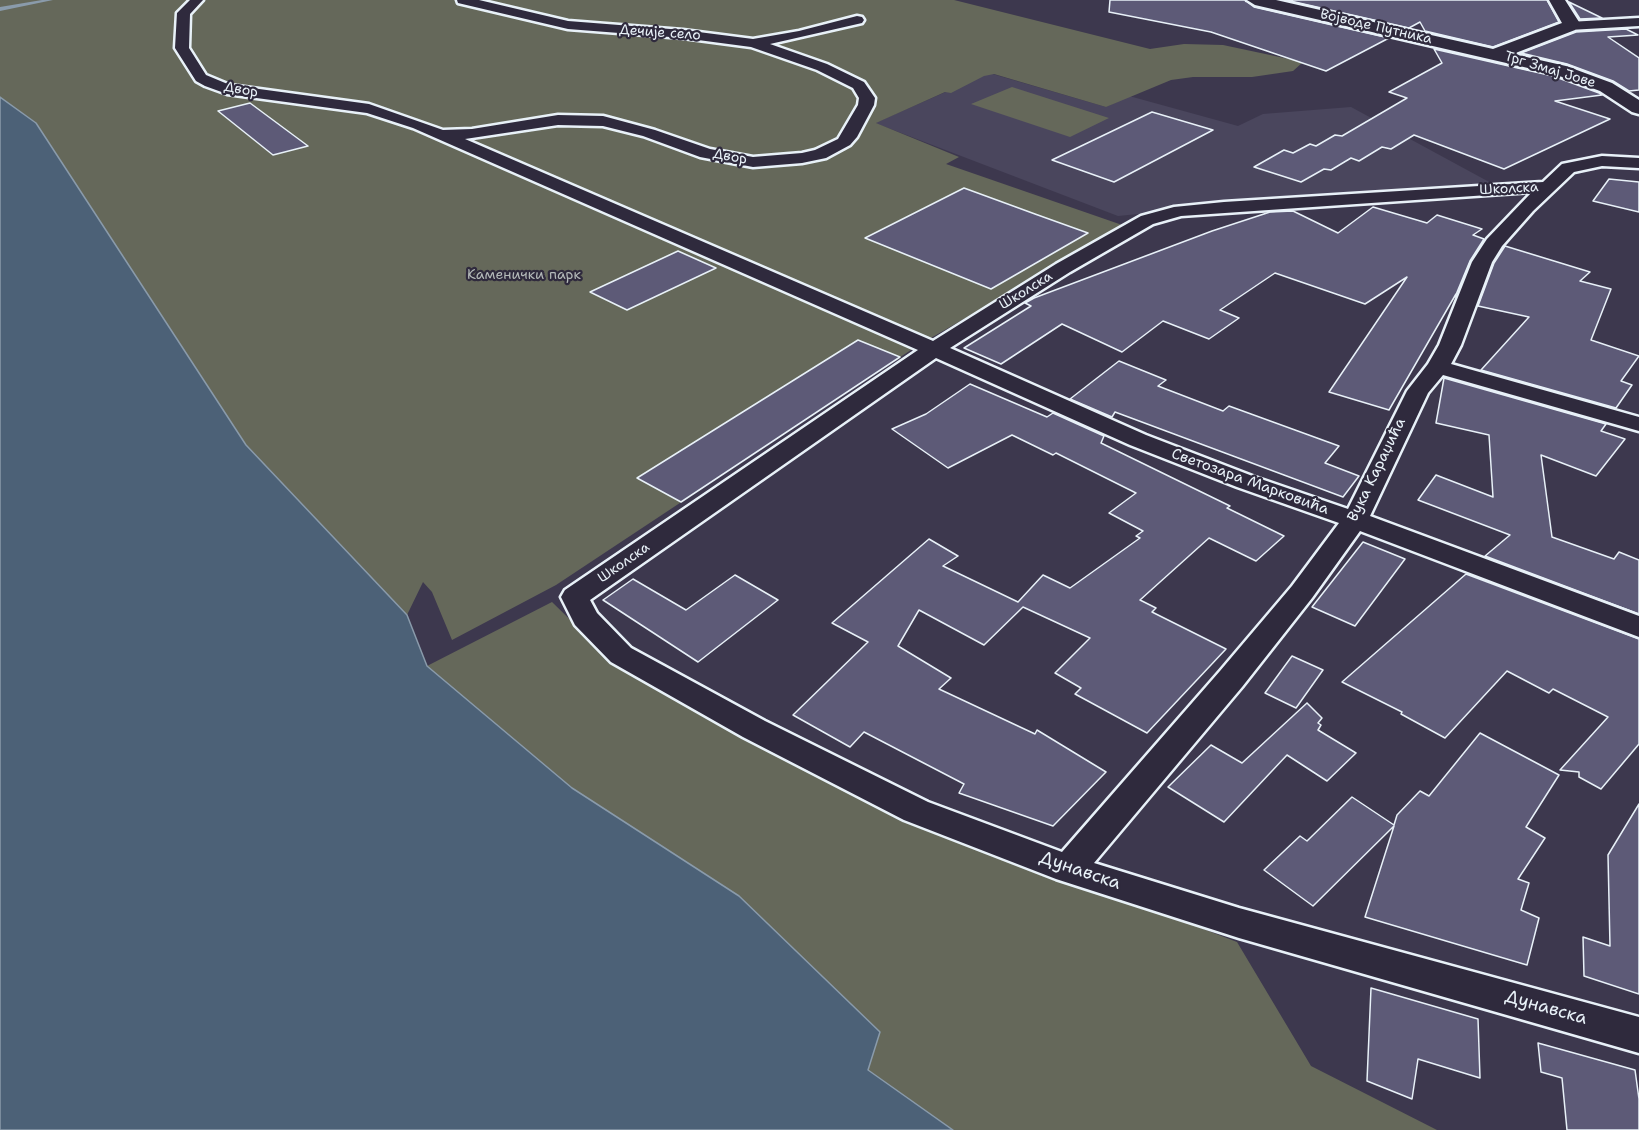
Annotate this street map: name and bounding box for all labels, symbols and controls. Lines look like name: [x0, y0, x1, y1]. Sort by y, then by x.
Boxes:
street label: Војводе Путника: [1318, 6, 1434, 48]
street label: Дечије село: [619, 22, 701, 44]
street label: Трг Змај Јове: [1502, 48, 1598, 92]
street label: Двор: [223, 79, 259, 101]
street label: Двор: [712, 146, 748, 168]
street label: Школска: [1479, 179, 1539, 199]
park label: Каменички парк: [467, 267, 581, 283]
street label: Школска: [996, 268, 1056, 314]
street label: Вука Караџића: [1344, 415, 1410, 525]
street label: Светозара Марковића: [1169, 445, 1331, 519]
street label: Школска: [595, 539, 653, 587]
street label: Дунавска: [1037, 847, 1123, 895]
street label: Дунавска: [1502, 986, 1590, 1030]

